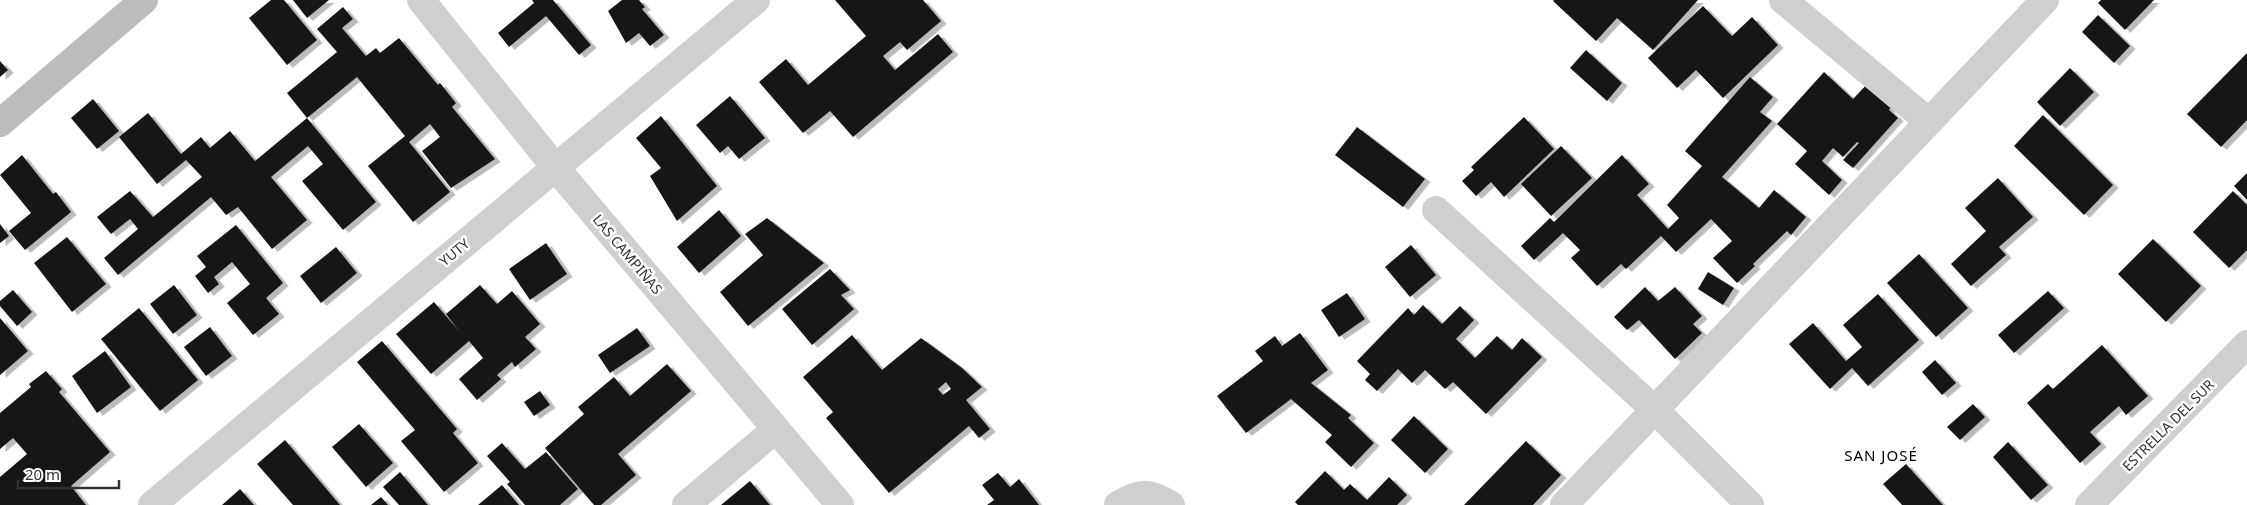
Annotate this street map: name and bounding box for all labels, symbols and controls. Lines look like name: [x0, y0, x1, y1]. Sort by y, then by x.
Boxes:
street label: LAS CAMPIÑAS: [589, 210, 667, 298]
street label: YUTY: [435, 234, 473, 270]
street label: ESTRELLA DEL SUR: [2118, 375, 2218, 475]
district label: SAN JOSÉ: [1844, 445, 1918, 465]
scale bar: [18, 458, 119, 490]
text: 20 m: [25, 464, 60, 484]

